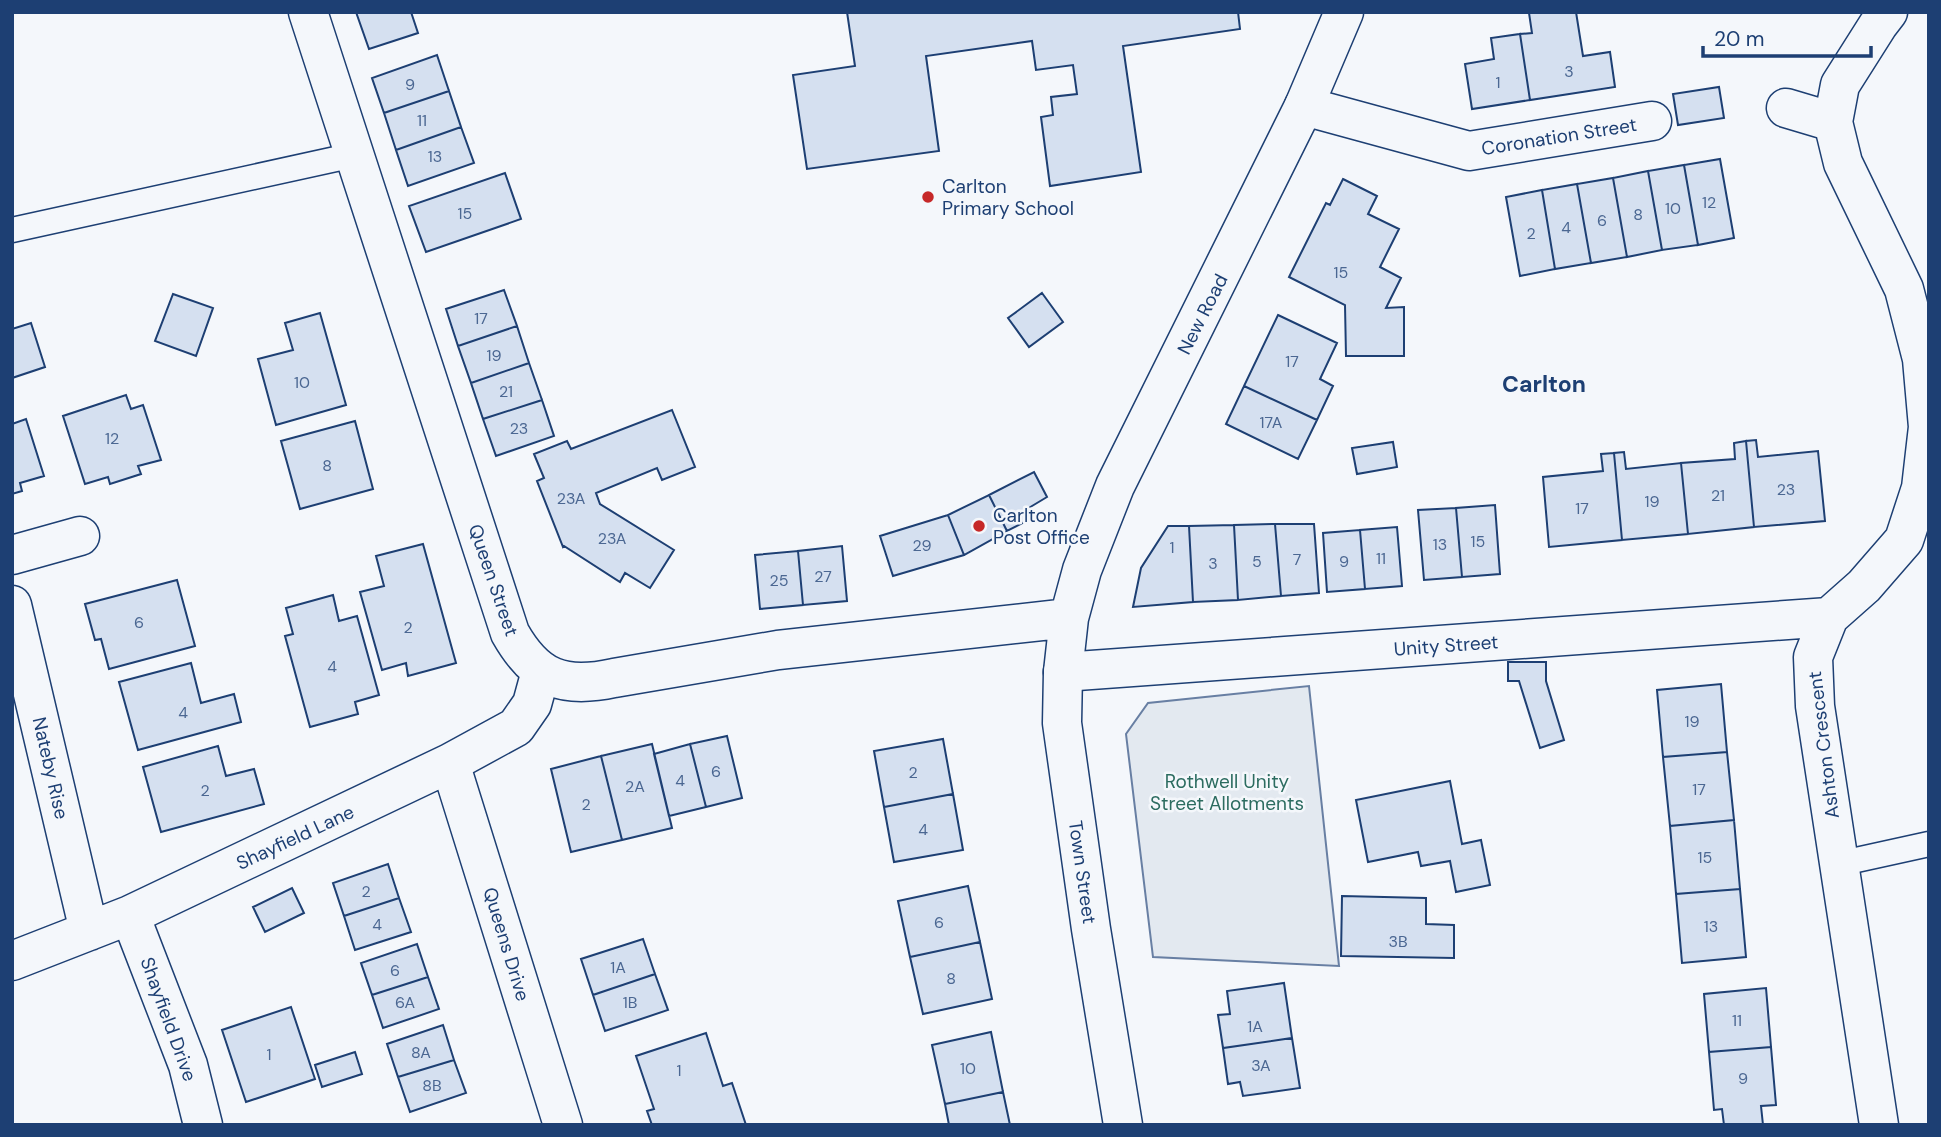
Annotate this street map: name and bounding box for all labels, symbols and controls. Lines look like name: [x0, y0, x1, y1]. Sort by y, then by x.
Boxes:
scale bar: [1703, 14, 1871, 58]
text: 20 m: [1714, 25, 1765, 53]
house number: 3: [1564, 61, 1574, 82]
house number: 1: [1496, 72, 1501, 93]
house number: 9: [405, 74, 415, 95]
house number: 11: [417, 110, 427, 131]
street label: Coronation Street: [1480, 112, 1639, 161]
house number: 13: [428, 146, 442, 167]
place label: Carlton Primary School: [942, 174, 1074, 221]
marker: Carlton Primary School: [920, 189, 936, 205]
house number: 12: [1702, 192, 1716, 213]
house number: 10: [1665, 198, 1681, 219]
house number: 15: [458, 203, 472, 224]
house number: 8: [1633, 204, 1643, 225]
house number: 6: [1597, 210, 1607, 231]
house number: 4: [1561, 217, 1571, 238]
house number: 2: [1526, 223, 1536, 244]
house number: 15: [1334, 262, 1348, 283]
street label: New Road: [1171, 270, 1233, 359]
house number: 17: [474, 308, 488, 329]
house number: 19: [486, 345, 502, 366]
house number: 17: [1285, 351, 1299, 372]
district label: Carlton: [1502, 369, 1586, 399]
house number: 10: [294, 372, 310, 393]
house number: 21: [499, 381, 513, 402]
house number: 17A: [1260, 412, 1283, 433]
house number: 23: [510, 418, 528, 439]
house number: 12: [105, 428, 119, 449]
house number: 8: [322, 455, 332, 476]
house number: 23: [1777, 479, 1795, 500]
house number: 21: [1711, 485, 1725, 506]
house number: 23A: [557, 488, 586, 509]
house number: 19: [1644, 491, 1660, 512]
house number: 17: [1575, 498, 1589, 519]
place label: Carlton Post Office: [993, 503, 1090, 550]
marker: Carlton Post Office: [971, 518, 987, 534]
street label: Queen Street: [463, 521, 524, 640]
house number: 23A: [598, 528, 627, 549]
house number: 15: [1471, 531, 1485, 552]
house number: 13: [1433, 534, 1447, 555]
house number: 29: [912, 535, 932, 556]
house number: 1: [1170, 537, 1175, 558]
house number: 11: [1376, 548, 1386, 569]
house number: 7: [1293, 549, 1301, 570]
house number: 5: [1252, 551, 1262, 572]
house number: 9: [1339, 551, 1349, 572]
house number: 3: [1208, 553, 1218, 574]
house number: 27: [814, 566, 832, 587]
house number: 25: [770, 570, 788, 591]
house number: 6: [134, 612, 144, 633]
house number: 2: [403, 617, 413, 638]
street label: Unity Street: [1393, 629, 1499, 662]
house number: 4: [327, 656, 337, 677]
street label: Ashton Crescent: [1802, 670, 1845, 820]
house number: 4: [178, 702, 188, 723]
house number: 19: [1684, 711, 1700, 732]
street label: Nateby Rise: [27, 715, 74, 822]
house number: 6: [711, 761, 721, 782]
house number: 2: [908, 762, 918, 783]
park label: Rothwell Unity Street Allotments: [1150, 769, 1304, 816]
house number: 4: [675, 770, 685, 791]
house number: 2A: [625, 776, 645, 797]
house number: 17: [1692, 779, 1706, 800]
house number: 2: [200, 780, 210, 801]
house number: 2: [581, 794, 591, 815]
street label: Shayfield Lane: [232, 799, 358, 876]
house number: 4: [918, 819, 928, 840]
street label: Town Street: [1063, 819, 1102, 925]
house number: 15: [1698, 847, 1712, 868]
house number: 2: [361, 881, 371, 902]
street label: Queens Drive: [477, 884, 536, 1004]
house number: 6: [934, 912, 944, 933]
house number: 4: [372, 914, 382, 935]
house number: 13: [1704, 916, 1718, 937]
house number: 3B: [1388, 931, 1408, 952]
street label: Shayfield Drive: [135, 954, 203, 1085]
house number: 1A: [610, 957, 626, 978]
house number: 6: [390, 960, 400, 981]
house number: 8: [946, 968, 956, 989]
house number: 6A: [395, 992, 415, 1013]
house number: 1B: [623, 992, 637, 1013]
house number: 11: [1732, 1010, 1742, 1031]
house number: 1A: [1247, 1016, 1263, 1037]
house number: 8A: [411, 1042, 431, 1063]
house number: 1: [267, 1044, 272, 1065]
house number: 3A: [1251, 1055, 1271, 1076]
house number: 10: [960, 1058, 976, 1079]
house number: 1: [677, 1060, 682, 1081]
house number: 9: [1738, 1068, 1748, 1089]
house number: 8B: [422, 1075, 442, 1096]

